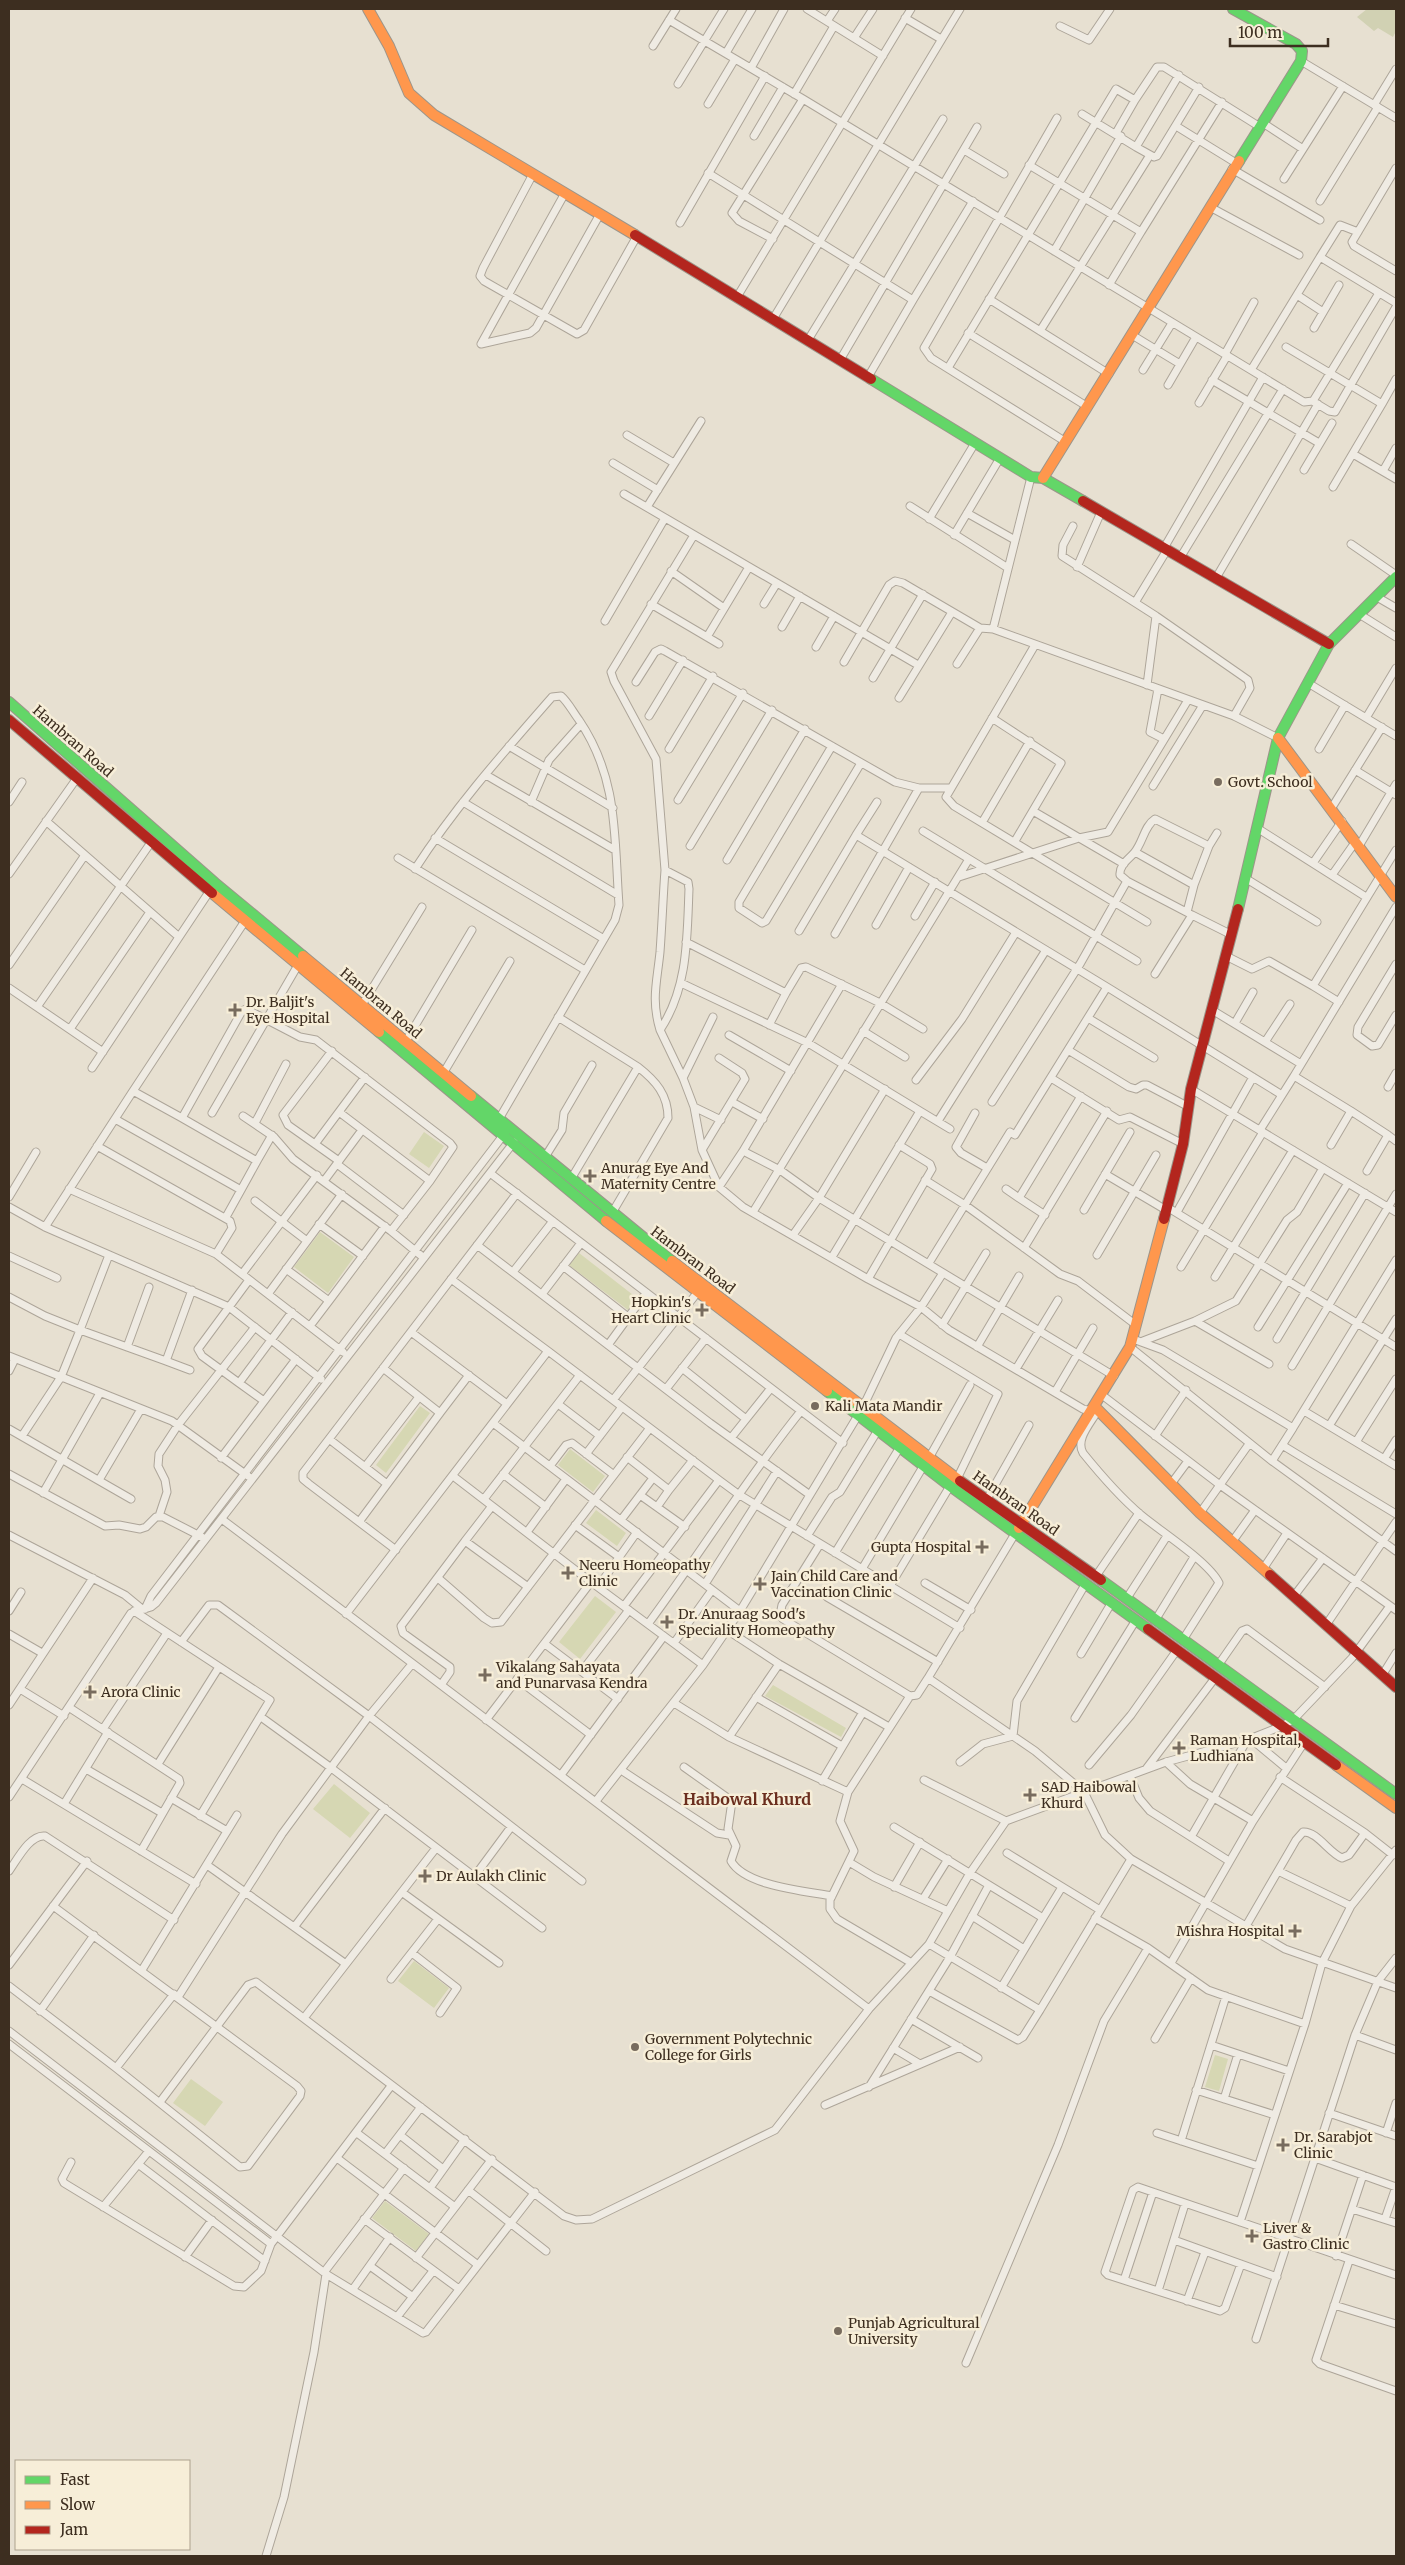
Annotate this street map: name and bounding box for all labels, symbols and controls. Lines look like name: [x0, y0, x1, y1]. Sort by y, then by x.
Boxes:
scale bar: [1230, 15, 1328, 47]
text: 100 m: [1238, 23, 1282, 42]
street label: Hambran Road: [29, 701, 117, 781]
place label: Govt. School: [1228, 773, 1313, 791]
marker: Govt. School: [1212, 776, 1224, 788]
street label: Hambran Road: [337, 964, 426, 1043]
place label: Dr. Baljit's Eye Hospital: [246, 993, 330, 1027]
marker: Dr. Baljit's Eye Hospital: [228, 1003, 242, 1017]
place label: Anurag Eye And Maternity Centre: [600, 1159, 716, 1193]
marker: Anurag Eye And Maternity Centre: [583, 1169, 597, 1183]
street label: Hambran Road: [647, 1222, 739, 1298]
place label: Hopkin's Heart Clinic: [611, 1293, 691, 1327]
marker: Hopkin's Heart Clinic: [695, 1303, 709, 1317]
place label: Kali Mata Mandir: [825, 1397, 942, 1415]
marker: Kali Mata Mandir: [809, 1400, 821, 1412]
street label: Hambran Road: [969, 1467, 1063, 1540]
place label: Gupta Hospital: [871, 1538, 972, 1556]
marker: Gupta Hospital: [975, 1540, 989, 1554]
place label: Neeru Homeopathy Clinic: [579, 1556, 711, 1590]
marker: Neeru Homeopathy Clinic: [561, 1566, 575, 1580]
place label: Jain Child Care and Vaccination Clinic: [770, 1567, 899, 1601]
marker: Jain Child Care and Vaccination Clinic: [753, 1577, 767, 1591]
place label: Dr. Anuraag Sood's Speciality Homeopathy: [678, 1605, 836, 1639]
marker: Dr. Anuraag Sood's Speciality Homeopathy: [660, 1615, 674, 1629]
place label: Vikalang Sahayata and Punarvasa Kendra: [495, 1658, 648, 1692]
marker: Vikalang Sahayata and Punarvasa Kendra: [478, 1668, 492, 1682]
place label: Arora Clinic: [100, 1683, 181, 1701]
marker: Arora Clinic: [83, 1685, 97, 1699]
place label: Raman Hospital, Ludhiana: [1190, 1731, 1301, 1765]
marker: Raman Hospital, Ludhiana: [1172, 1741, 1186, 1755]
place label: SAD Haibowal Khurd: [1041, 1778, 1137, 1812]
marker: SAD Haibowal Khurd: [1023, 1788, 1037, 1802]
district label: Haibowal Khurd: [683, 1789, 811, 1809]
place label: Dr Aulakh Clinic: [436, 1867, 546, 1885]
marker: Dr Aulakh Clinic: [418, 1869, 432, 1883]
place label: Mishra Hospital: [1176, 1922, 1285, 1940]
marker: Mishra Hospital: [1288, 1924, 1302, 1938]
place label: Government Polytechnic College for Girls: [645, 2030, 812, 2064]
marker: Government Polytechnic College for Girls: [629, 2041, 641, 2053]
place label: Dr. Sarabjot Clinic: [1294, 2128, 1373, 2162]
marker: Dr. Sarabjot Clinic: [1276, 2138, 1290, 2152]
place label: Liver & Gastro Clinic: [1263, 2219, 1349, 2253]
marker: Liver & Gastro Clinic: [1245, 2229, 1259, 2243]
place label: Punjab Agricultural University: [848, 2314, 980, 2348]
marker: Punjab Agricultural University: [832, 2325, 844, 2337]
legend: [15, 2460, 190, 2550]
text: Fast: [60, 2470, 90, 2489]
text: Slow: [60, 2495, 95, 2514]
text: Jam: [59, 2520, 88, 2539]

